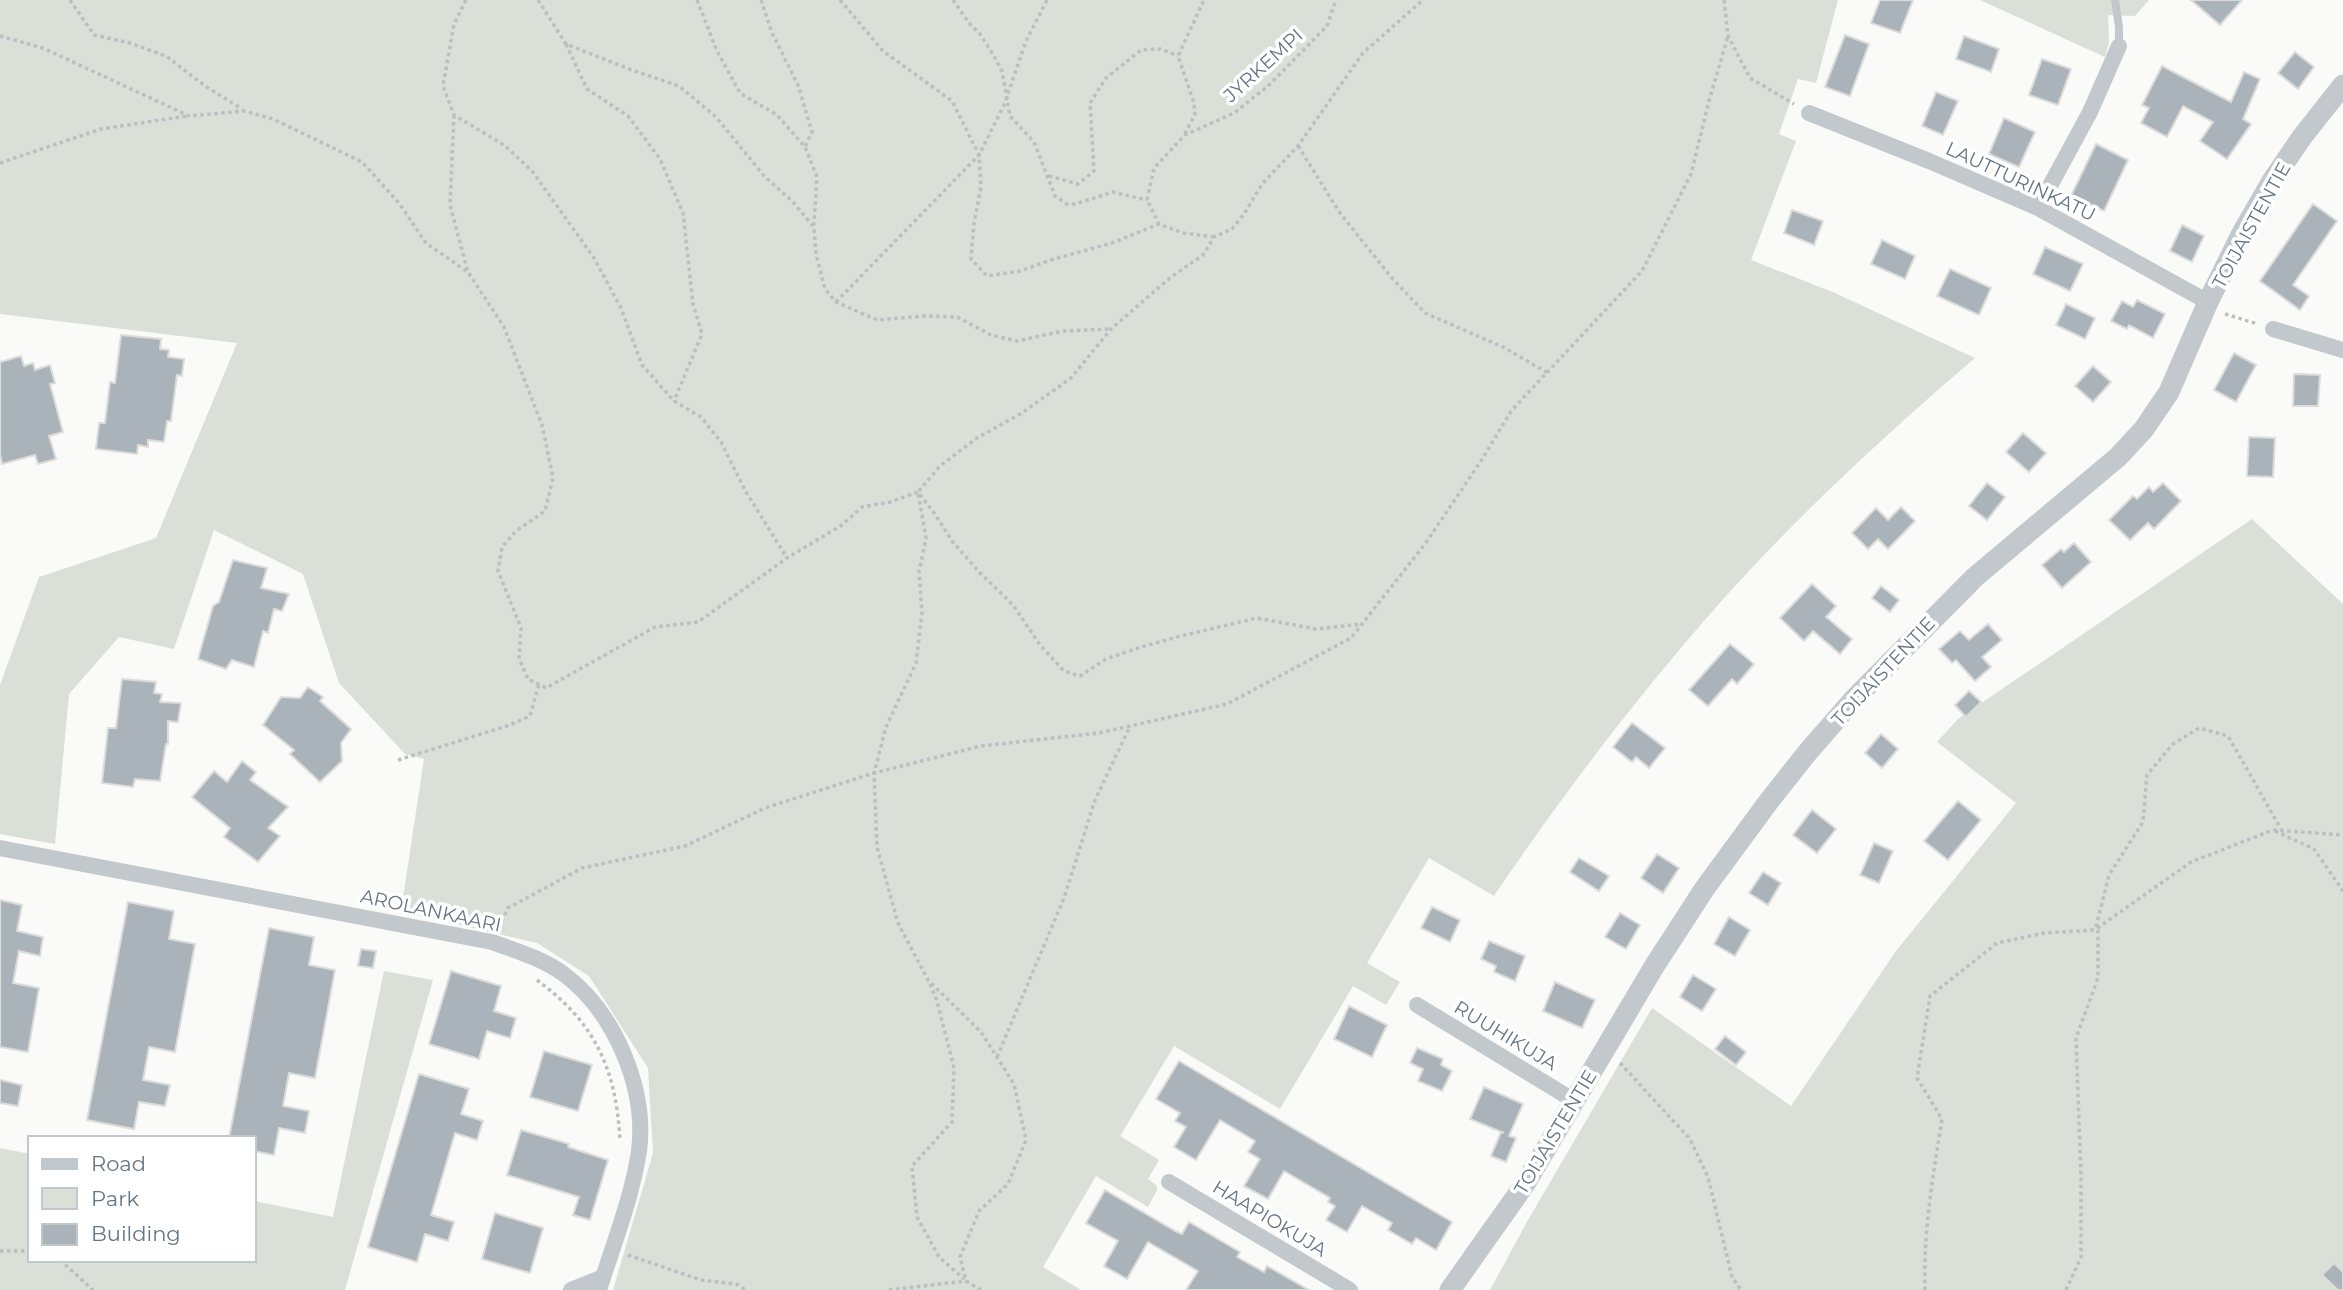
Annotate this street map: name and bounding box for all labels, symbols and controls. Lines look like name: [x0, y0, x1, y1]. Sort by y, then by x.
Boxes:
street label: JYRKEMPI: [1218, 24, 1308, 108]
street label: LAUTTURINKATU: [1942, 137, 2099, 226]
street label: TOIJAISTENTIE: [2207, 158, 2296, 292]
street label: TOIJAISTENTIE: [1827, 612, 1940, 731]
street label: AROLANKAARI: [358, 884, 503, 937]
street label: RUUHIKUJA: [1450, 996, 1562, 1075]
street label: TOIJAISTENTIE: [1509, 1066, 1602, 1199]
legend: [28, 1136, 256, 1262]
text: Road: [91, 1151, 146, 1176]
street label: HAAPIOKUJA: [1208, 1175, 1331, 1262]
text: Park: [91, 1186, 139, 1211]
text: Building: [91, 1221, 181, 1246]

